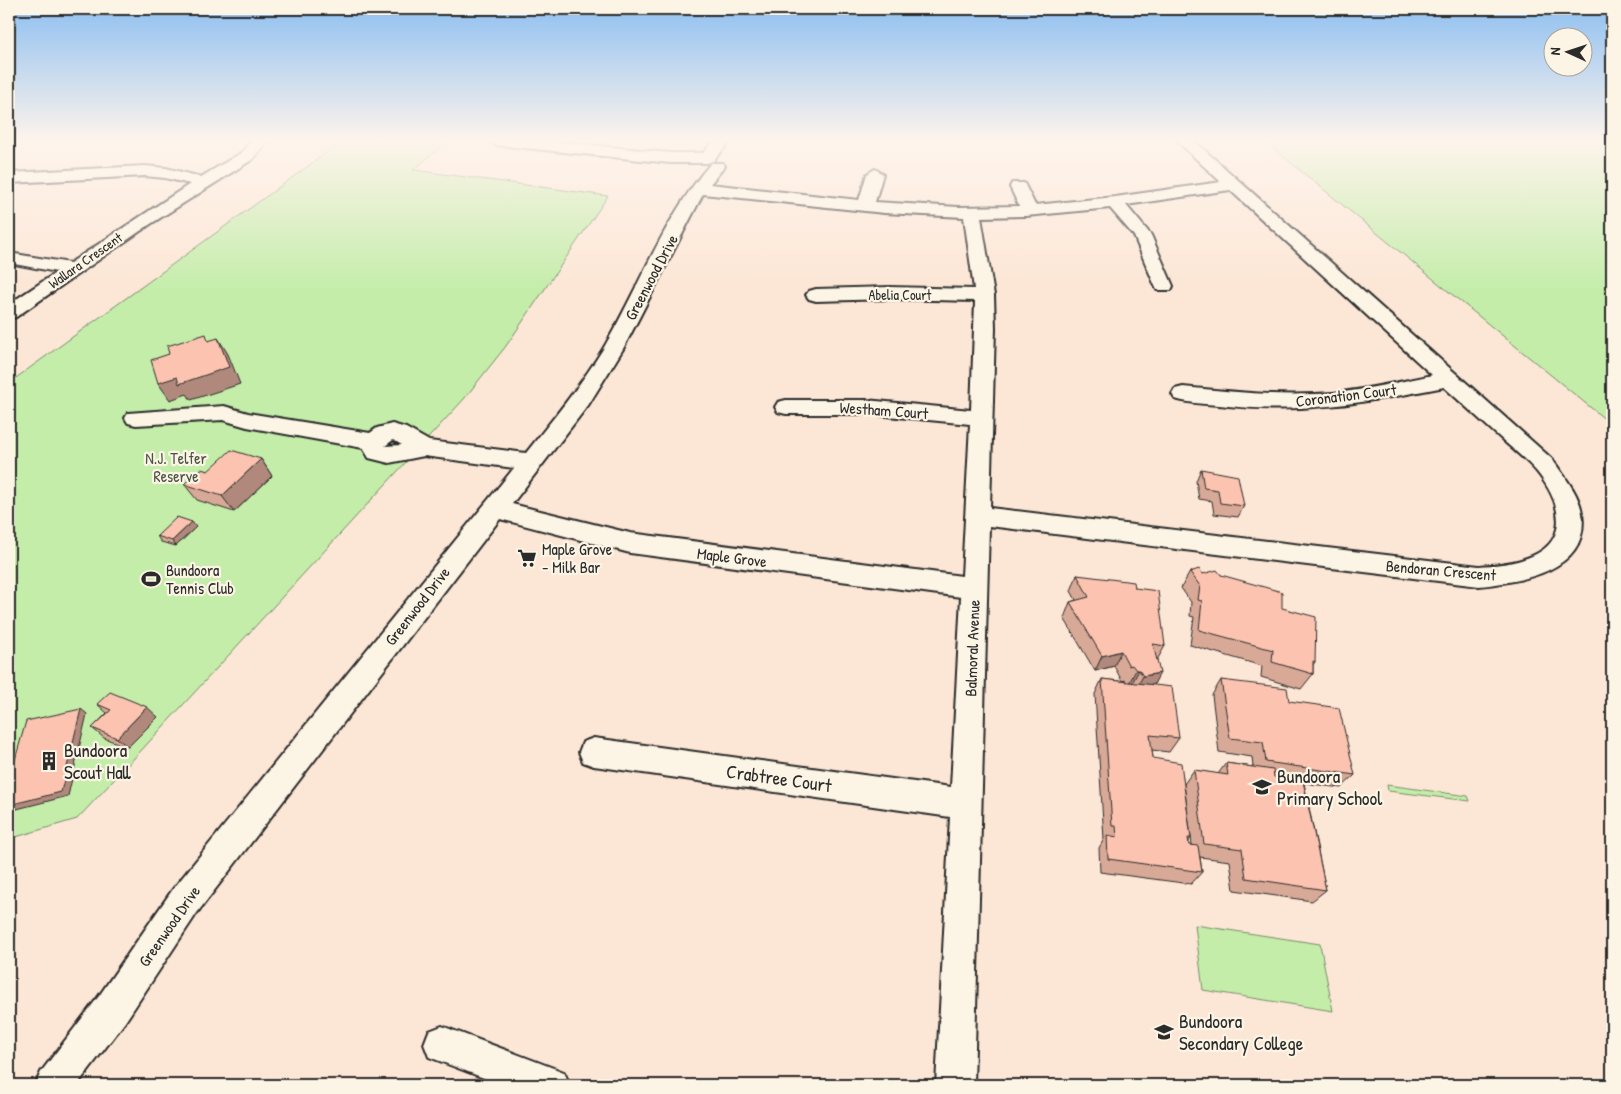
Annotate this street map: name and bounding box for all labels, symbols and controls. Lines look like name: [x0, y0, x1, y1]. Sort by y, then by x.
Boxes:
north arrow: [1544, 28, 1594, 78]
text: N: [1545, 47, 1564, 56]
street label: Wallara Crescent: [44, 227, 126, 292]
street label: Greenwood Drive: [619, 230, 683, 324]
street label: Abelia Court: [869, 285, 932, 304]
street label: Coronation Court: [1295, 378, 1398, 412]
street label: Westham Court: [839, 396, 930, 424]
park label: N.J. Telfer Reserve: [145, 447, 207, 487]
place label: Maple Grove - Milk Bar: [542, 538, 613, 578]
street label: Maple Grove: [696, 542, 769, 572]
supermarket icon: Maple Grove - Milk Bar: [516, 547, 538, 569]
street label: Bendoran Crescent: [1385, 554, 1497, 586]
place label: Bundoora Tennis Club: [166, 559, 234, 599]
street label: Greenwood Drive: [379, 562, 455, 650]
sports icon: Bundoora Tennis Club: [140, 568, 162, 590]
street label: Balmoral Avenue: [959, 599, 985, 697]
place label: Bundoora Scout Hall: [64, 737, 132, 785]
building icon: Bundoora Scout Hall: [38, 750, 60, 772]
street label: Crabtree Court: [725, 758, 834, 798]
place label: Bundoora Primary School: [1277, 763, 1383, 811]
school or university icon: Bundoora Primary School: [1251, 776, 1273, 798]
street label: Greenwood Drive: [133, 881, 205, 971]
place label: Bundoora Secondary College: [1179, 1008, 1304, 1056]
school or university icon: Bundoora Secondary College: [1153, 1021, 1175, 1043]

